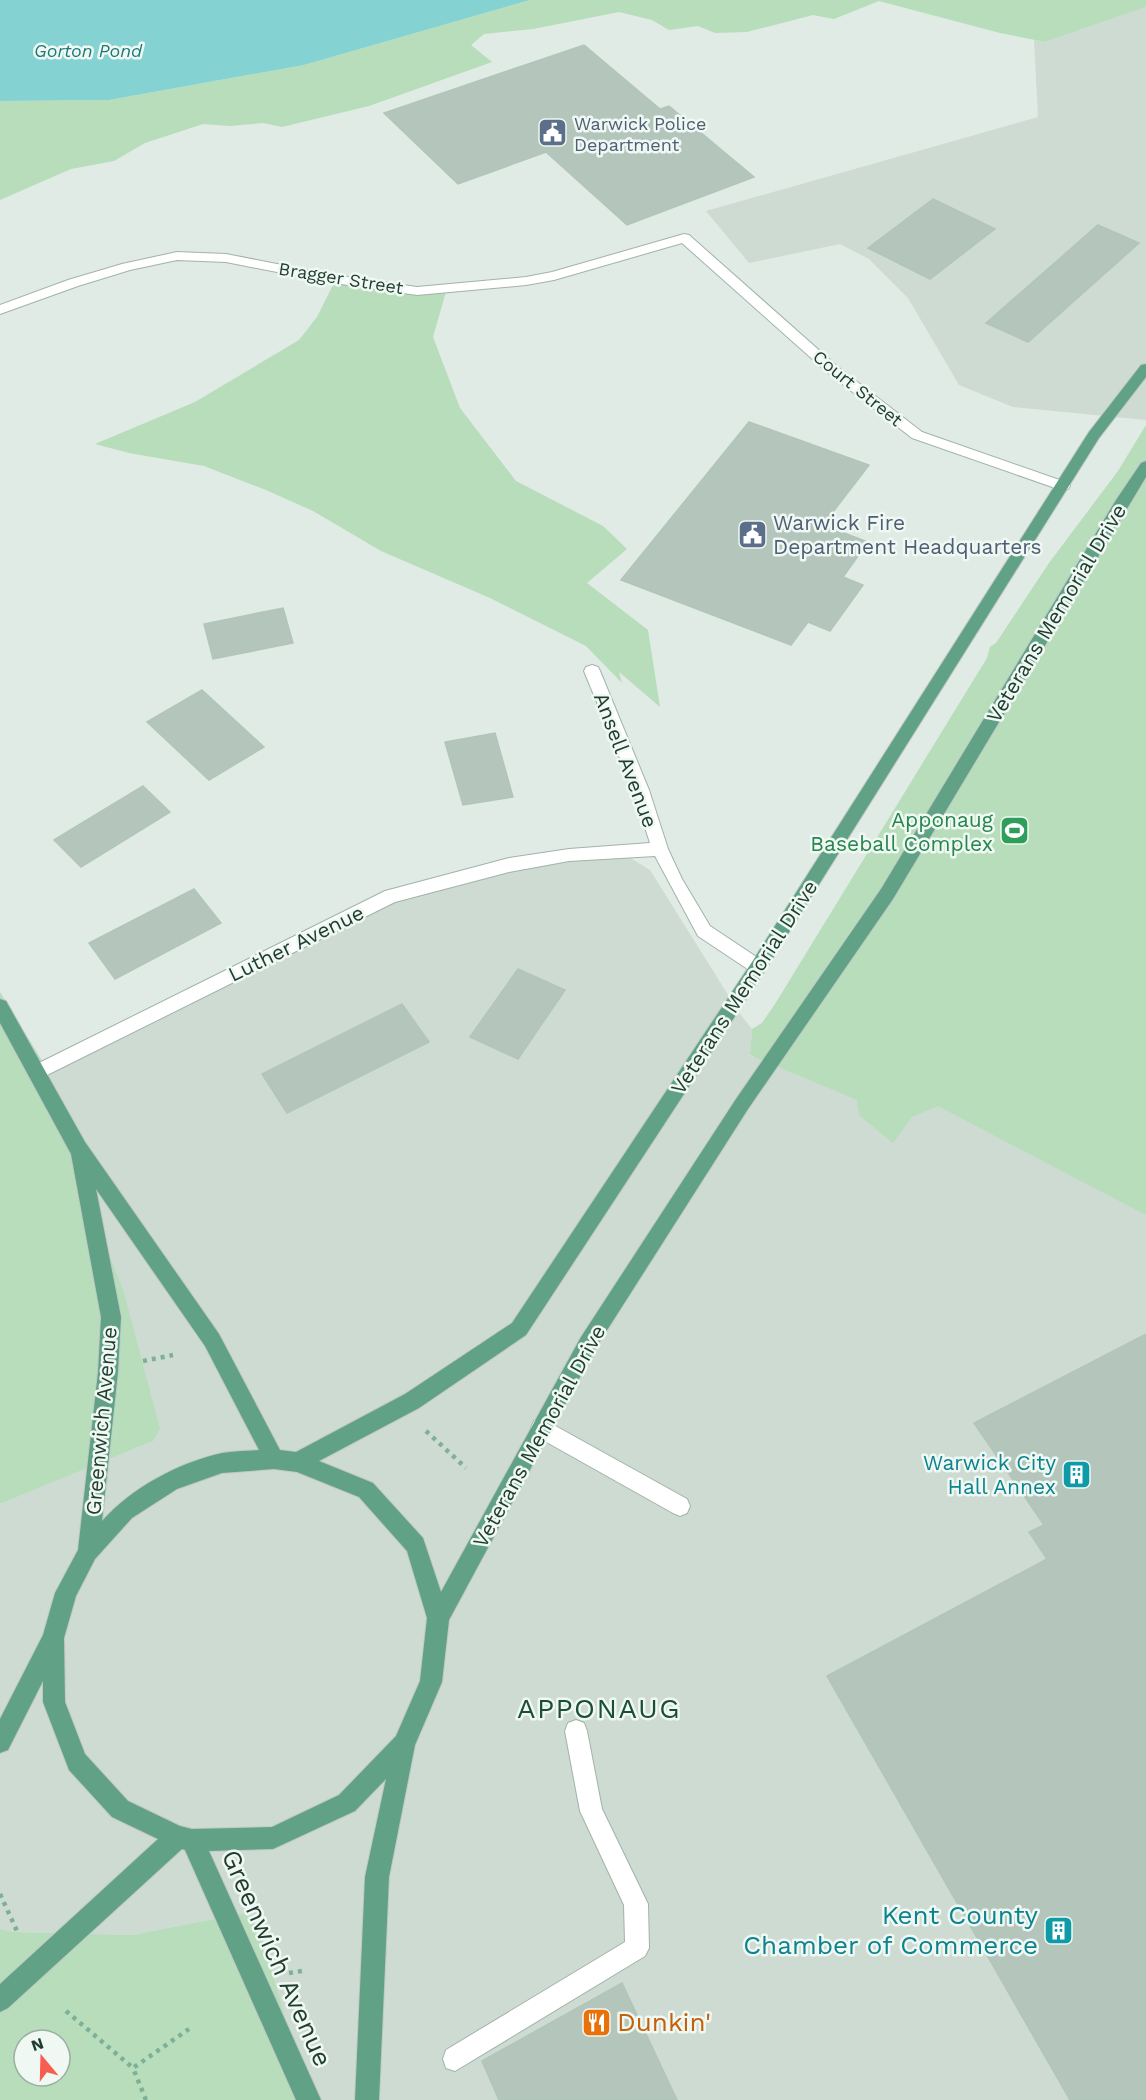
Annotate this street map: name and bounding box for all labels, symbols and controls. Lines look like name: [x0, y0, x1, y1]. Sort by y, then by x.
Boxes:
water label: Gorton Pond: [34, 40, 143, 61]
place label: Warwick Police Department: [574, 113, 706, 155]
public building icon: Warwick Police Department: [537, 117, 569, 149]
street label: Bragger Street: [277, 258, 405, 298]
street label: Court Street: [809, 346, 907, 431]
street label: Veterans Memorial Drive: [981, 499, 1131, 727]
place label: Warwick Fire Department Headquarters: [773, 510, 1041, 559]
public building icon: Warwick Fire Department Headquarters: [736, 518, 768, 550]
street label: Ansell Avenue: [589, 689, 663, 831]
place label: Apponaug Baseball Complex: [810, 807, 994, 856]
sports icon: Apponaug Baseball Complex: [998, 815, 1030, 847]
street label: Veterans Memorial Drive: [665, 875, 823, 1099]
street label: Luther Avenue: [224, 899, 368, 987]
street label: Veterans Memorial Drive: [467, 1320, 611, 1552]
street label: Greenwich Avenue: [80, 1326, 122, 1516]
place label: Warwick City Hall Annex: [923, 1450, 1056, 1499]
building icon: Warwick City Hall Annex: [1061, 1458, 1093, 1490]
district label: APPONAUG: [517, 1692, 681, 1725]
street label: Greenwich Avenue: [216, 1845, 338, 2071]
place label: Kent County Chamber of Commerce: [743, 1900, 1039, 1960]
building icon: Kent County Chamber of Commerce: [1043, 1914, 1075, 1946]
restaurant icon: Dunkin': [580, 2006, 612, 2038]
place label: Dunkin': [617, 2007, 711, 2037]
north arrow: [12, 2028, 72, 2088]
text: N: [29, 2033, 46, 2055]

